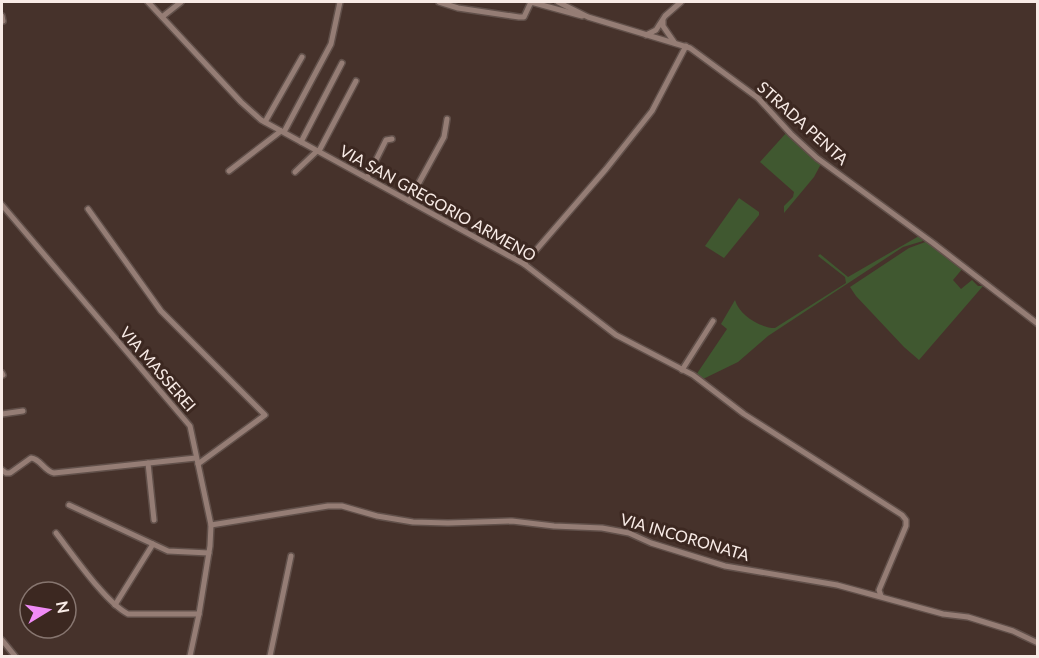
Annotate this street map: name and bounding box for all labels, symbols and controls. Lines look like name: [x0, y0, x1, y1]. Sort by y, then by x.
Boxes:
street label: STRADA PENTA: [754, 77, 853, 168]
street label: VIA SAN GREGORIO ARMENO: [337, 141, 540, 265]
street label: VIA MASSEREI: [117, 323, 200, 415]
street label: VIA INCORONATA: [618, 509, 752, 564]
north arrow: [18, 580, 78, 640]
text: N: [53, 599, 74, 615]

